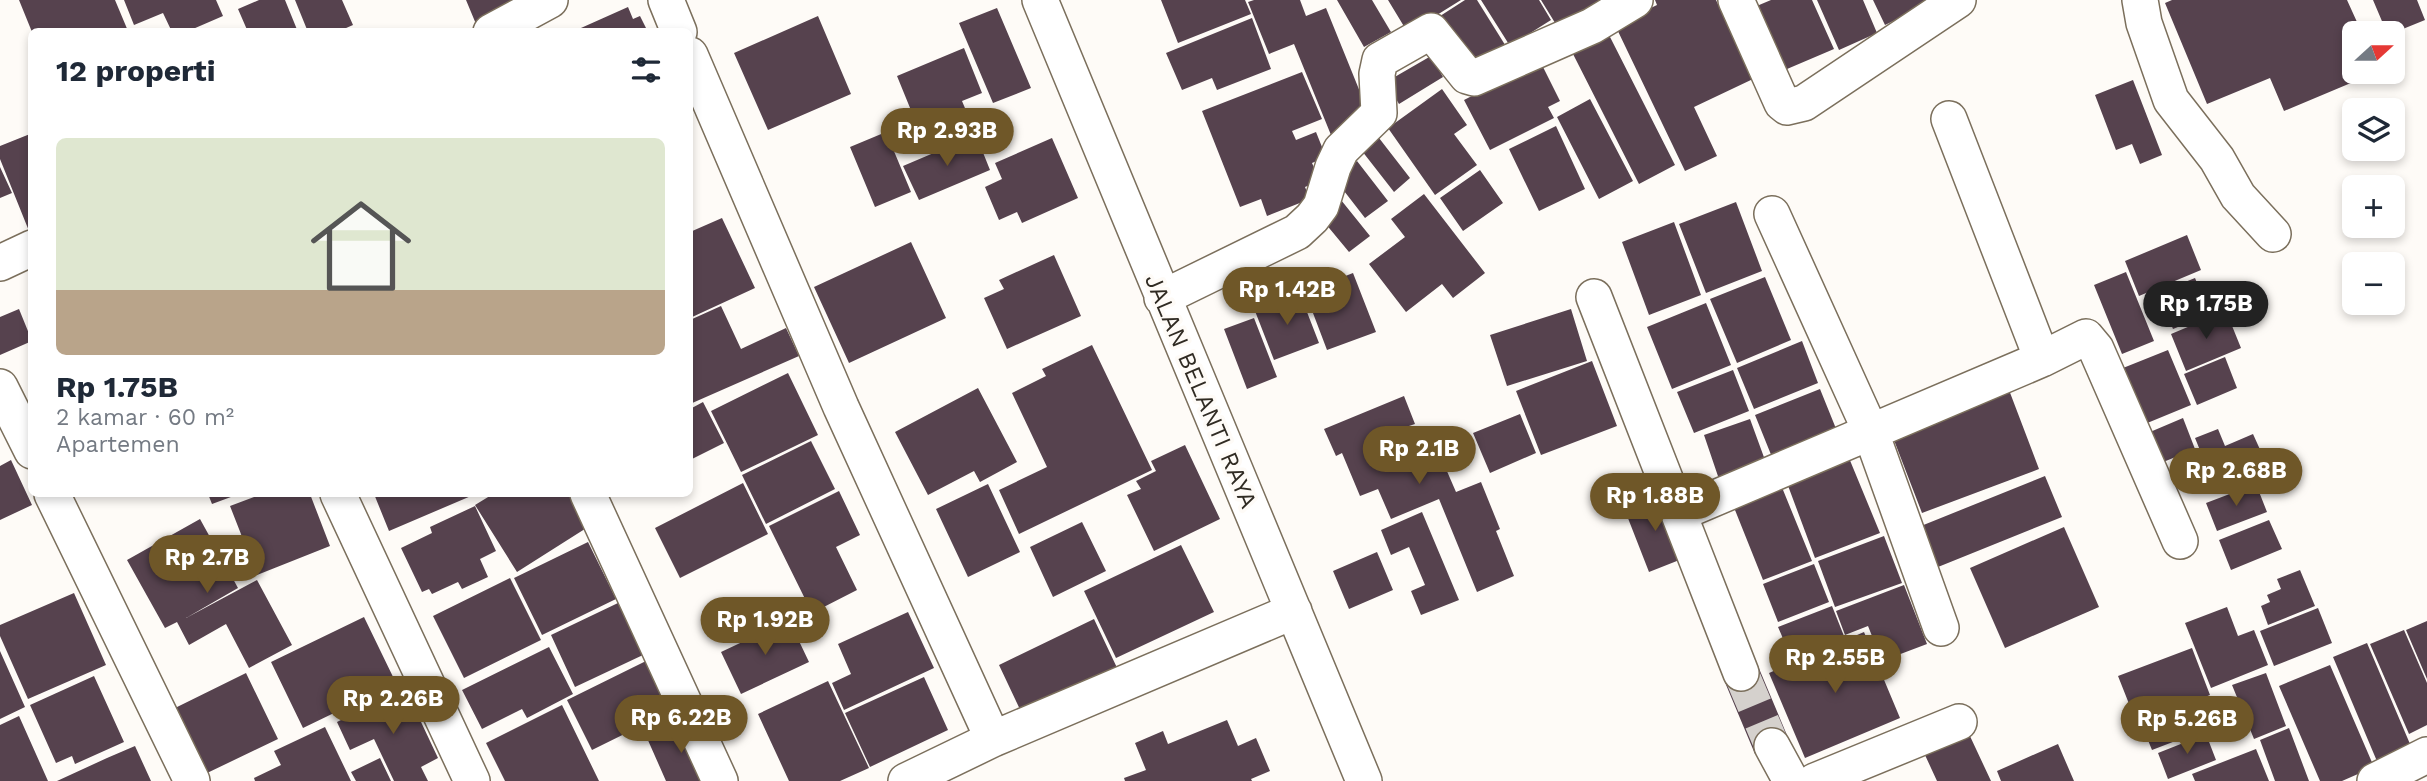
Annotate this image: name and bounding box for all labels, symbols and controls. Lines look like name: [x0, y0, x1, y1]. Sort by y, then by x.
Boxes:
north arrow: [2342, 21, 2404, 84]
map controls: [2342, 21, 2405, 315]
icon: filters: [627, 51, 665, 89]
text: 12 properti: [56, 53, 215, 88]
button: layers: [2342, 98, 2405, 161]
pin: Rp 2.93B: [875, 108, 1019, 168]
text: Rp 2.93B: [897, 117, 997, 144]
button: +: [2342, 175, 2405, 238]
icon: home: [298, 183, 424, 309]
button: −: [2342, 252, 2405, 315]
pin: Rp 1.42B: [1215, 268, 1359, 327]
street label: JALAN BELANTI RAYA: [1139, 270, 1263, 512]
text: Rp 1.42B: [1238, 276, 1336, 303]
pin: Rp 1.75B: [2134, 282, 2278, 341]
text: Rp 1.75B: [2159, 290, 2253, 317]
text: Rp 1.75B: [56, 369, 178, 404]
text: 2 kamar · 60 m²: [56, 404, 234, 431]
pin: Rp 2.1B: [1354, 426, 1484, 486]
text: Apartemen: [56, 431, 180, 458]
text: Rp 2.1B: [1379, 435, 1459, 462]
pin: Rp 2.68B: [2164, 448, 2308, 508]
text: Rp 2.68B: [2185, 457, 2287, 484]
pin: Rp 1.88B: [1583, 474, 1727, 533]
text: Rp 1.88B: [1606, 482, 1704, 509]
pin: Rp 2.7B: [142, 536, 272, 595]
text: Rp 2.7B: [165, 544, 249, 571]
pin: Rp 1.92B: [693, 598, 837, 657]
text: Rp 1.92B: [717, 606, 813, 633]
pin: Rp 2.55B: [1763, 636, 1907, 695]
text: Rp 2.55B: [1785, 644, 1885, 671]
pin: Rp 2.26B: [321, 676, 465, 736]
text: Rp 2.26B: [343, 685, 443, 712]
pin: Rp 6.22B: [609, 696, 753, 755]
pin: Rp 5.26B: [2115, 696, 2259, 756]
text: Rp 6.22B: [631, 704, 731, 731]
text: Rp 5.26B: [2137, 705, 2237, 732]

